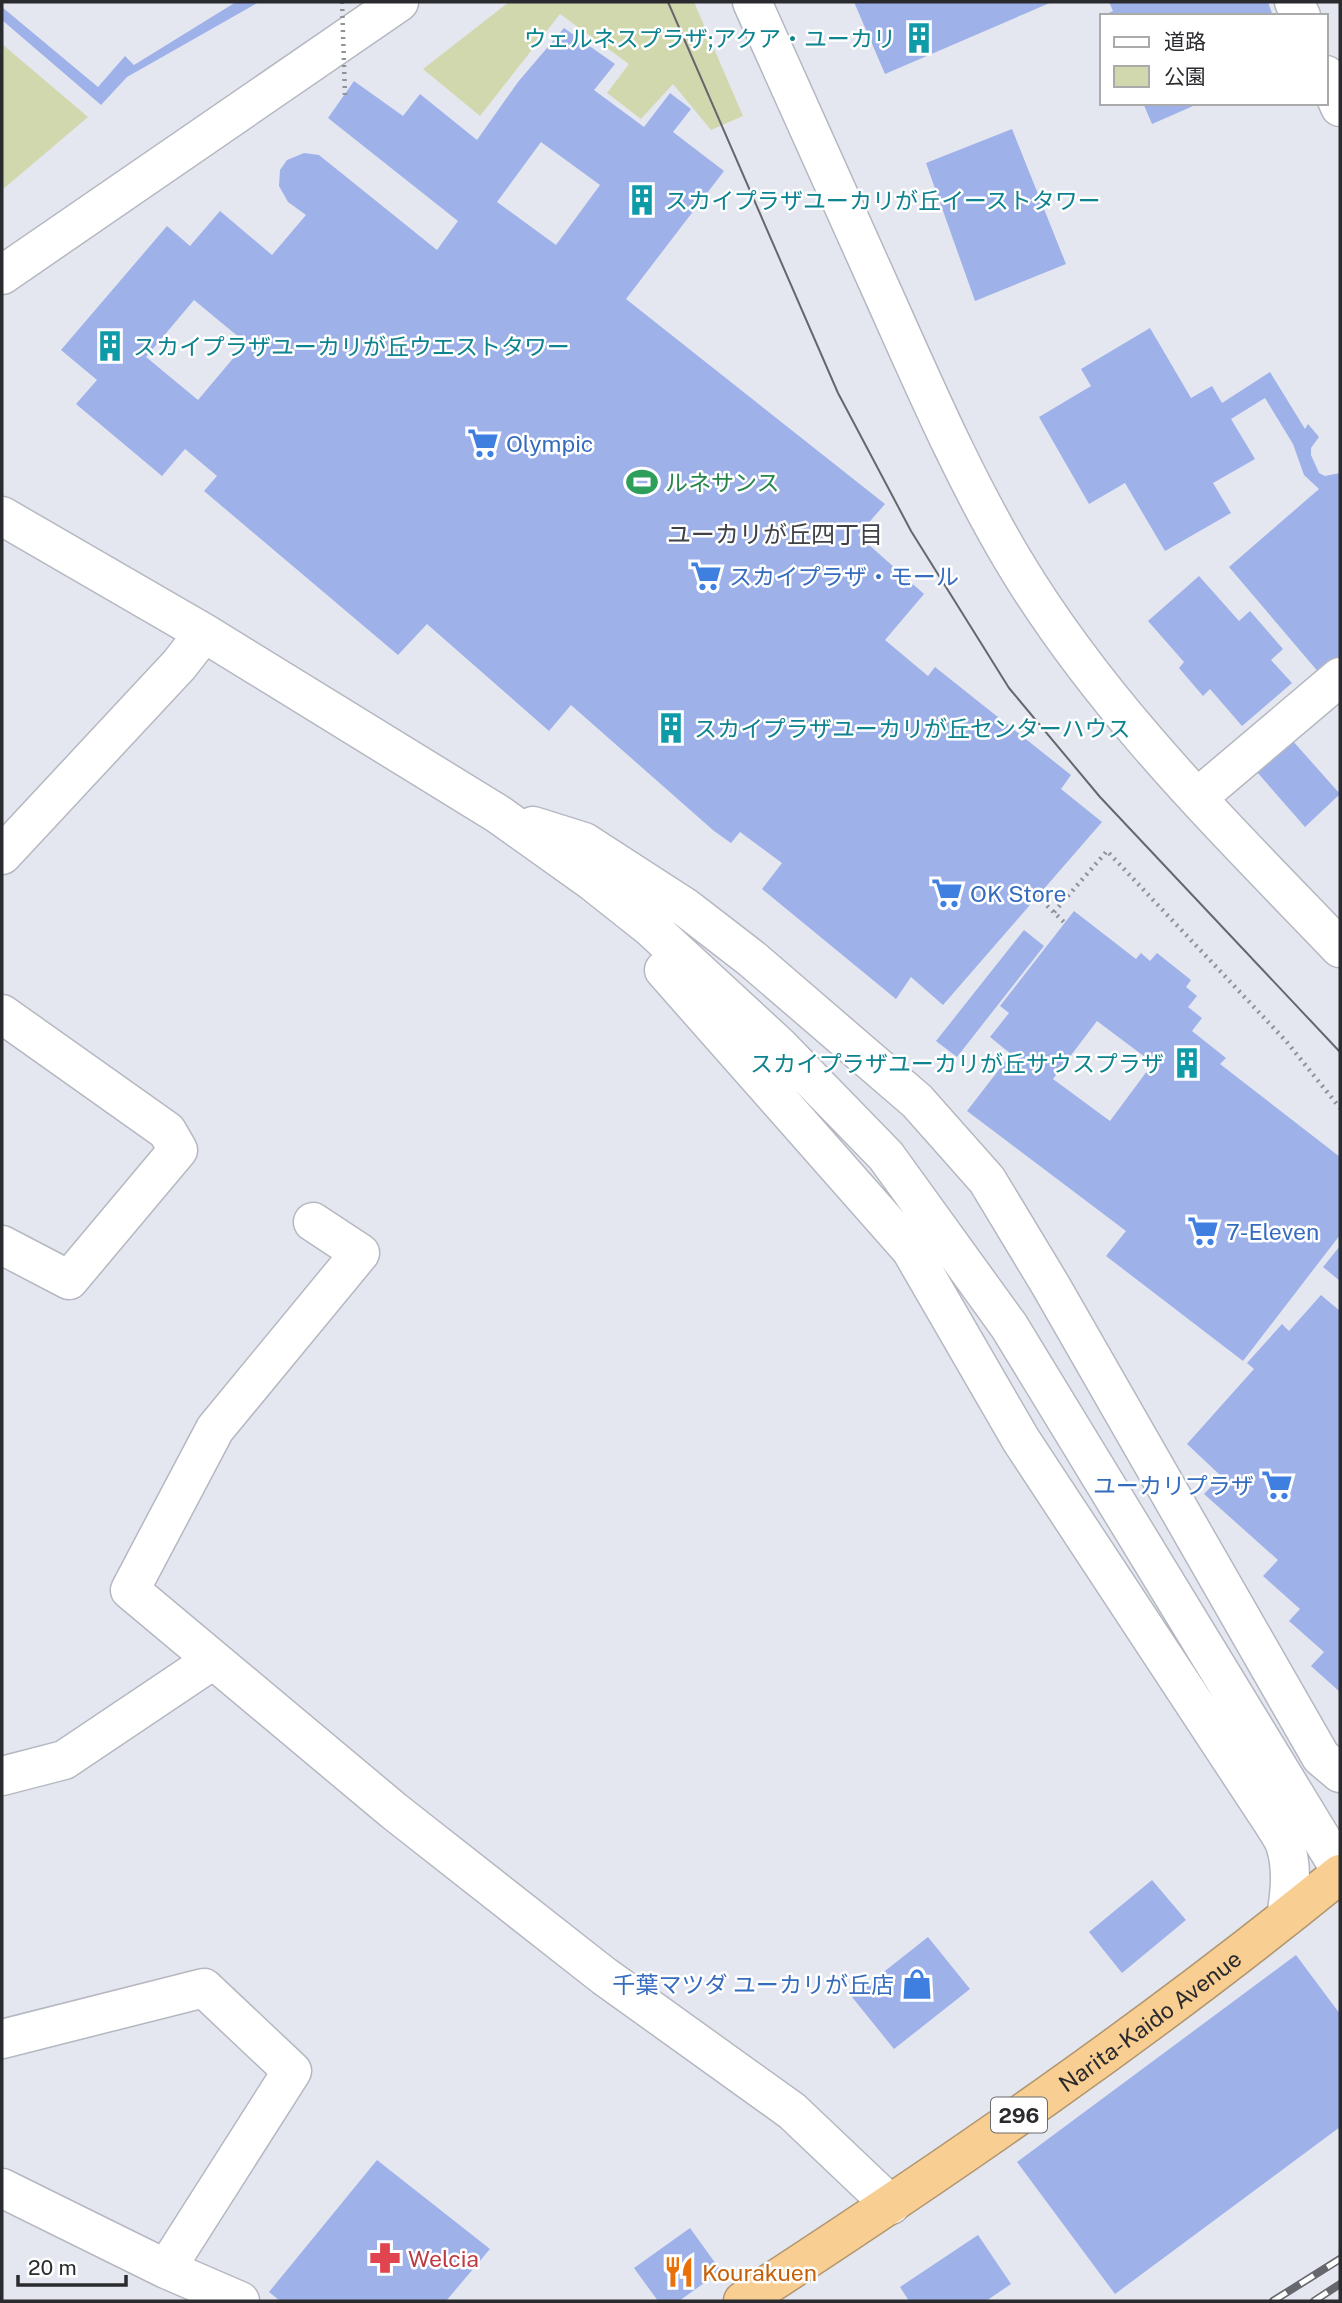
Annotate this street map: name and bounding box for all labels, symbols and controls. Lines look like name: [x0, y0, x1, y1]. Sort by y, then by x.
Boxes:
legend: [1100, 14, 1328, 105]
building icon: ウェルネスプラザ;アクア・ユーカリ: [902, 21, 936, 55]
place label: ウェルネスプラザ;アクア・ユーカリ: [524, 25, 896, 52]
text: 道路: [1164, 29, 1206, 54]
text: 公園: [1164, 64, 1206, 89]
building icon: スカイプラザユーカリが丘イーストタワー: [625, 183, 659, 217]
place label: スカイプラザユーカリが丘イーストタワー: [665, 187, 1101, 214]
building icon: スカイプラザユーカリが丘ウエストタワー: [93, 329, 127, 363]
place label: スカイプラザユーカリが丘ウエストタワー: [133, 333, 570, 360]
supermarket icon: Olympic: [466, 426, 500, 460]
place label: Olympic: [506, 430, 593, 457]
sports icon: ルネサンス: [625, 465, 659, 499]
place label: ルネサンス: [665, 469, 780, 496]
district label: ユーカリが丘四丁目: [667, 520, 883, 548]
supermarket icon: スカイプラザ・モール: [689, 559, 723, 593]
place label: スカイプラザ・モール: [729, 563, 959, 590]
building icon: スカイプラザユーカリが丘センターハウス: [654, 711, 688, 745]
place label: スカイプラザユーカリが丘センターハウス: [694, 715, 1131, 742]
supermarket icon: OK Store: [930, 876, 964, 910]
place label: OK Store: [970, 880, 1067, 907]
building icon: スカイプラザユーカリが丘サウスプラザ: [1170, 1046, 1204, 1080]
place label: スカイプラザユーカリが丘サウスプラザ: [750, 1050, 1164, 1077]
supermarket icon: 7-Eleven: [1186, 1214, 1220, 1248]
place label: 7-Eleven: [1226, 1218, 1319, 1245]
supermarket icon: ユーカリプラザ: [1260, 1468, 1294, 1502]
place label: ユーカリプラザ: [1093, 1472, 1254, 1499]
street label: Narita-Kaido Avenue: [1053, 1944, 1246, 2097]
shop icon: 千葉マツダ ユーカリが丘店: [900, 1967, 934, 2001]
place label: 千葉マツダ ユーカリが丘店: [612, 1971, 894, 1998]
road number: 296: [991, 2098, 1047, 2132]
pharmacy icon: Welcia: [368, 2241, 402, 2275]
scale bar: [18, 2244, 126, 2288]
place label: Welcia: [408, 2245, 479, 2272]
text: 20 m: [28, 2255, 77, 2280]
restaurant icon: Kourakuen: [662, 2255, 696, 2289]
place label: Kourakuen: [702, 2259, 817, 2286]

